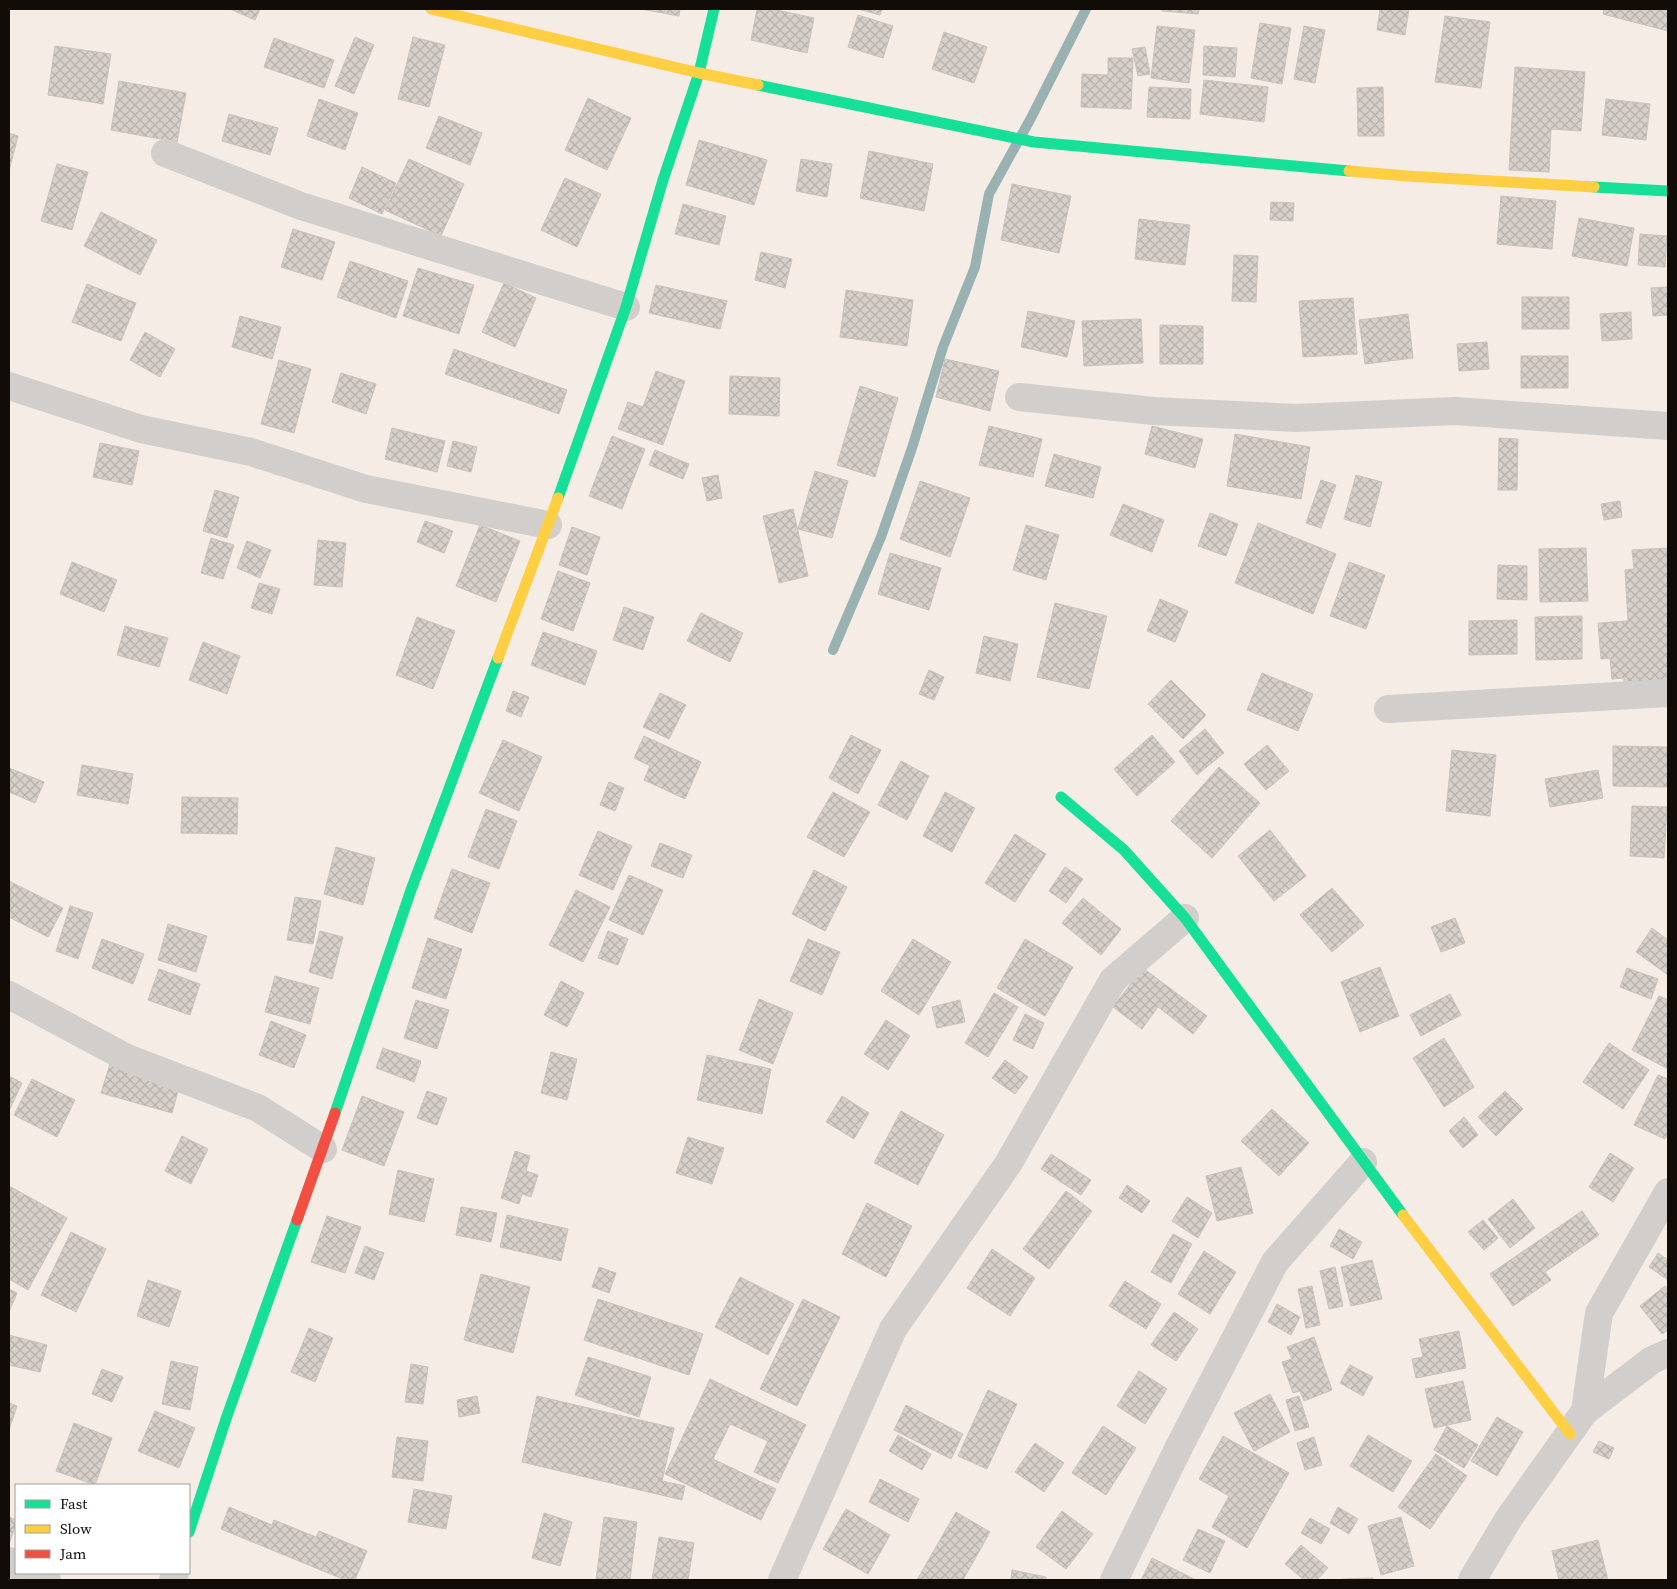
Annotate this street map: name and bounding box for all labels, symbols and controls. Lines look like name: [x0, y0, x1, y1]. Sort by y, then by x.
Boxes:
legend: [15, 1484, 190, 1574]
text: Fast: [60, 1493, 87, 1514]
text: Slow: [60, 1518, 92, 1539]
text: Jam: [59, 1543, 87, 1564]

